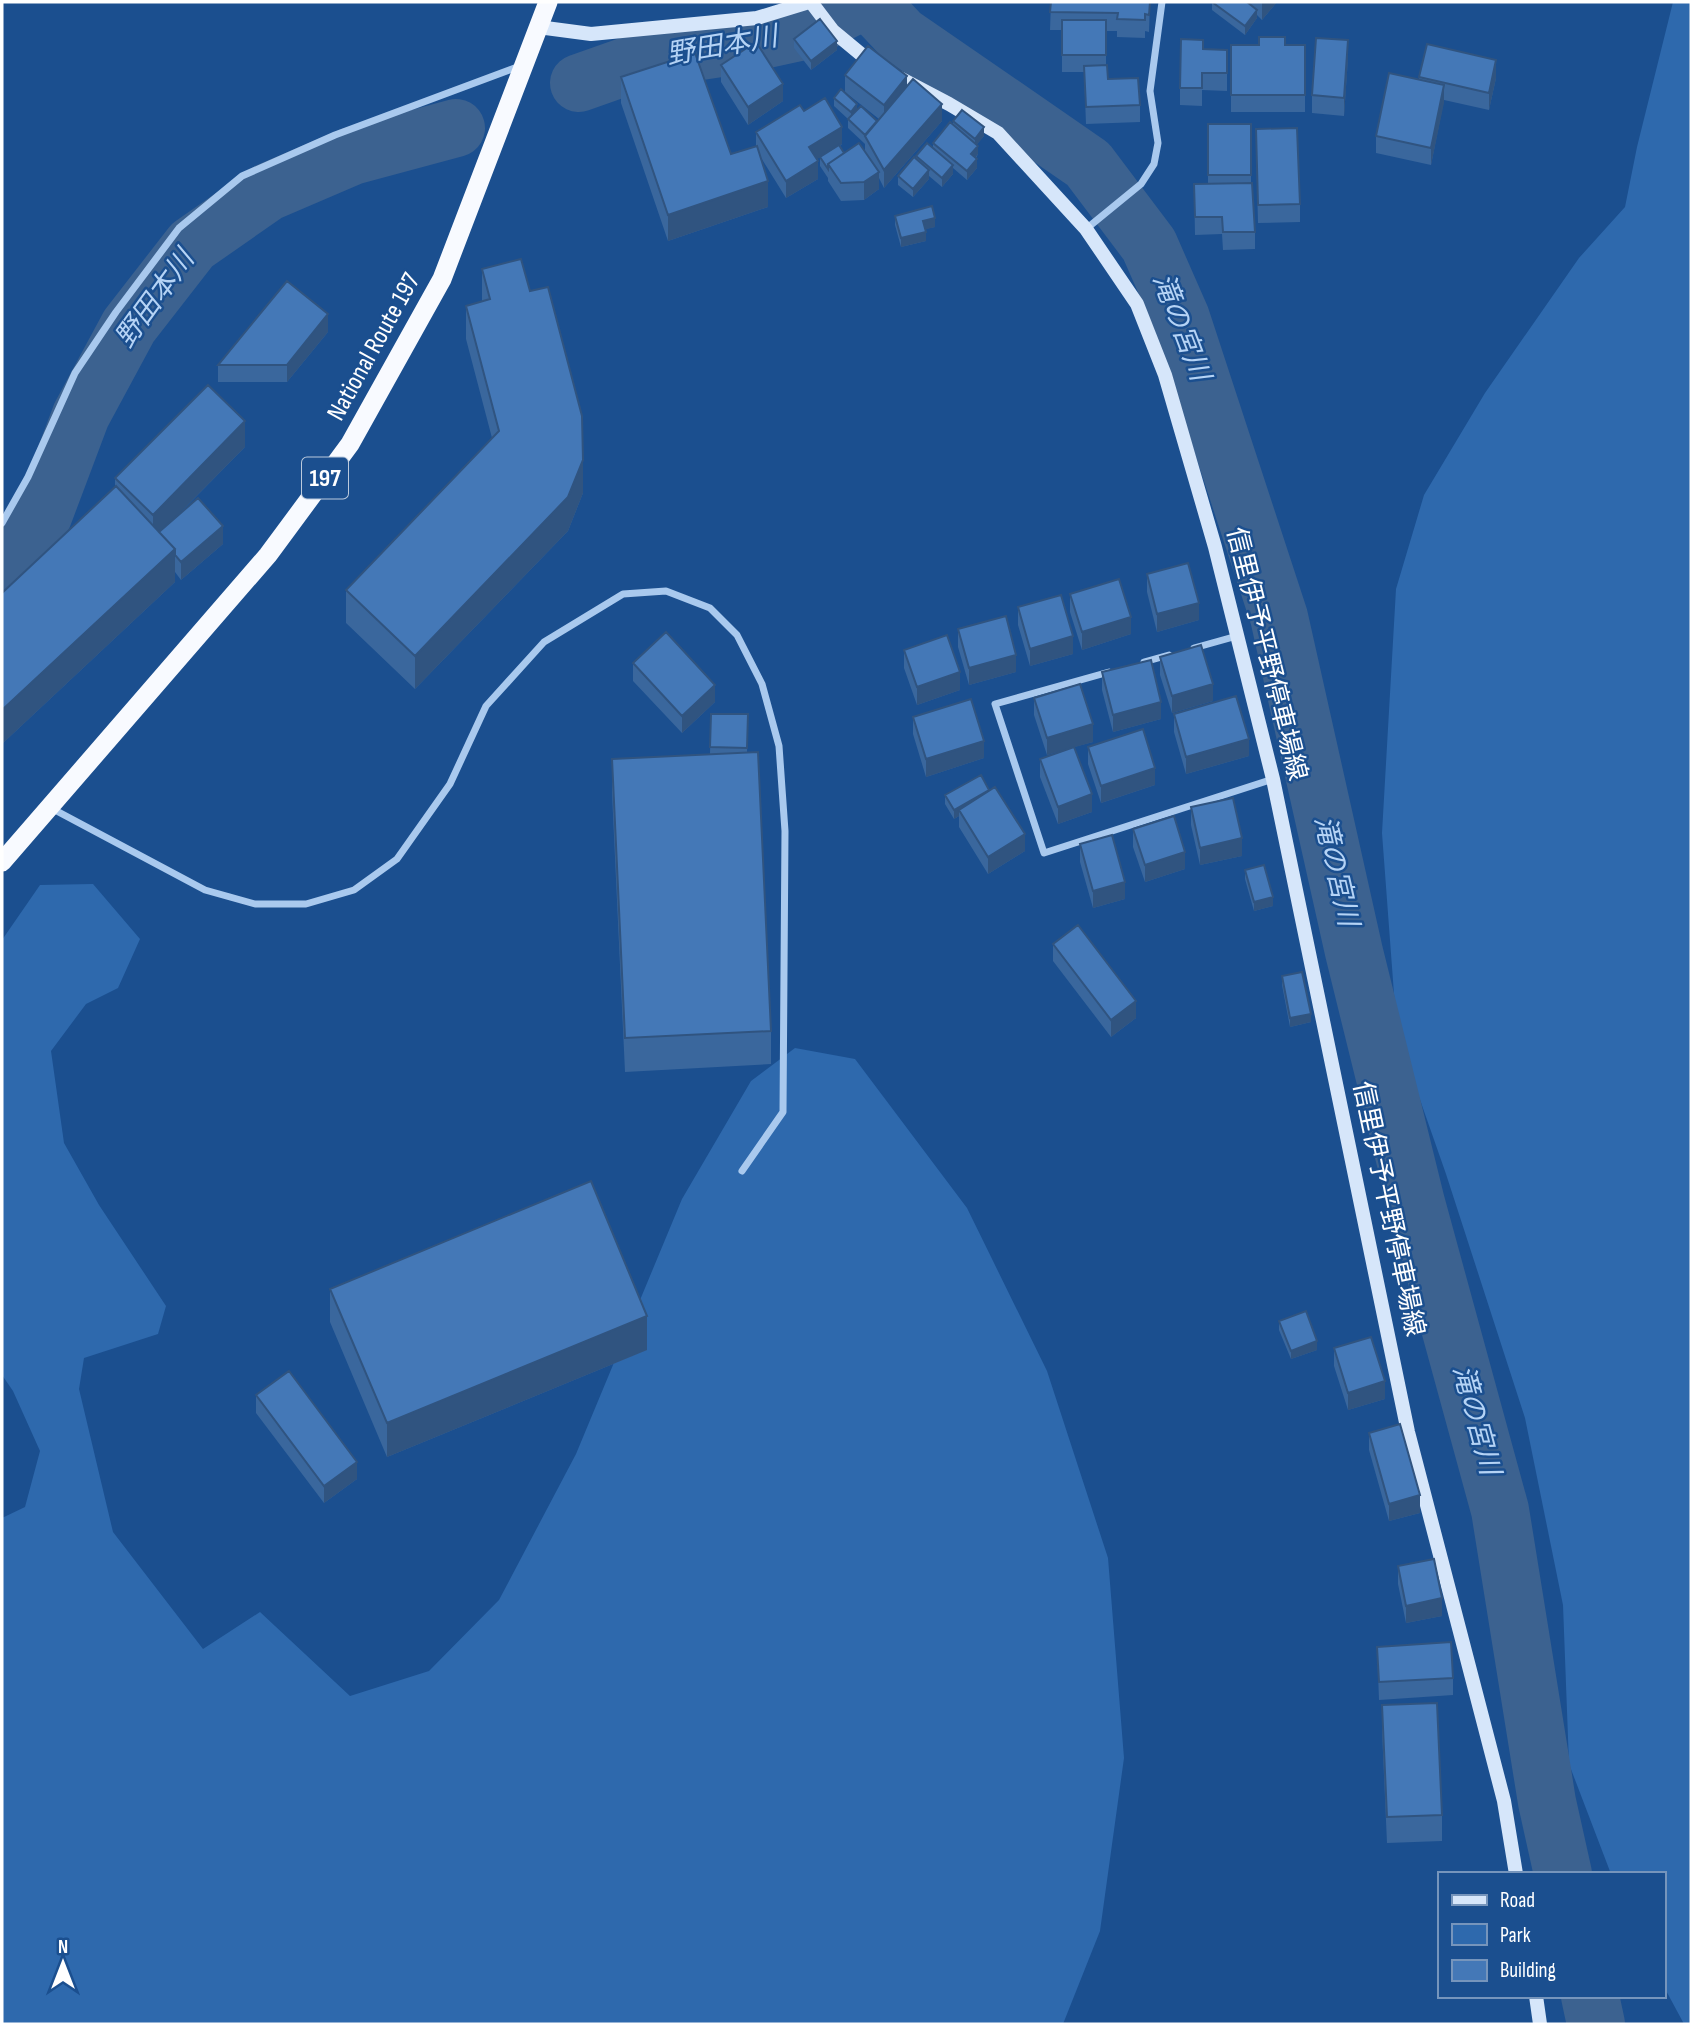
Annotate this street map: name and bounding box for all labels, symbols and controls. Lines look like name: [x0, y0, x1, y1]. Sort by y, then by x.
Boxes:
water label: 野田本川: [664, 20, 783, 72]
water label: 野田本川: [109, 242, 203, 354]
street label: National Route 197: [321, 267, 428, 426]
water label: 滝の宮川: [1146, 269, 1218, 388]
road number: 197: [302, 458, 348, 499]
street label: 信里伊予平野停車場線: [1220, 524, 1312, 784]
water label: 滝の宮川: [1307, 813, 1365, 932]
street label: 信里伊予平野停車場線: [1346, 1079, 1430, 1339]
water label: 滝の宮川: [1446, 1362, 1507, 1481]
legend: [1438, 1872, 1665, 1998]
text: Road: [1500, 1888, 1535, 1913]
text: Park: [1500, 1923, 1531, 1948]
north arrow: [28, 1928, 98, 1998]
text: N: [58, 1936, 68, 1959]
text: Building: [1500, 1958, 1556, 1983]

